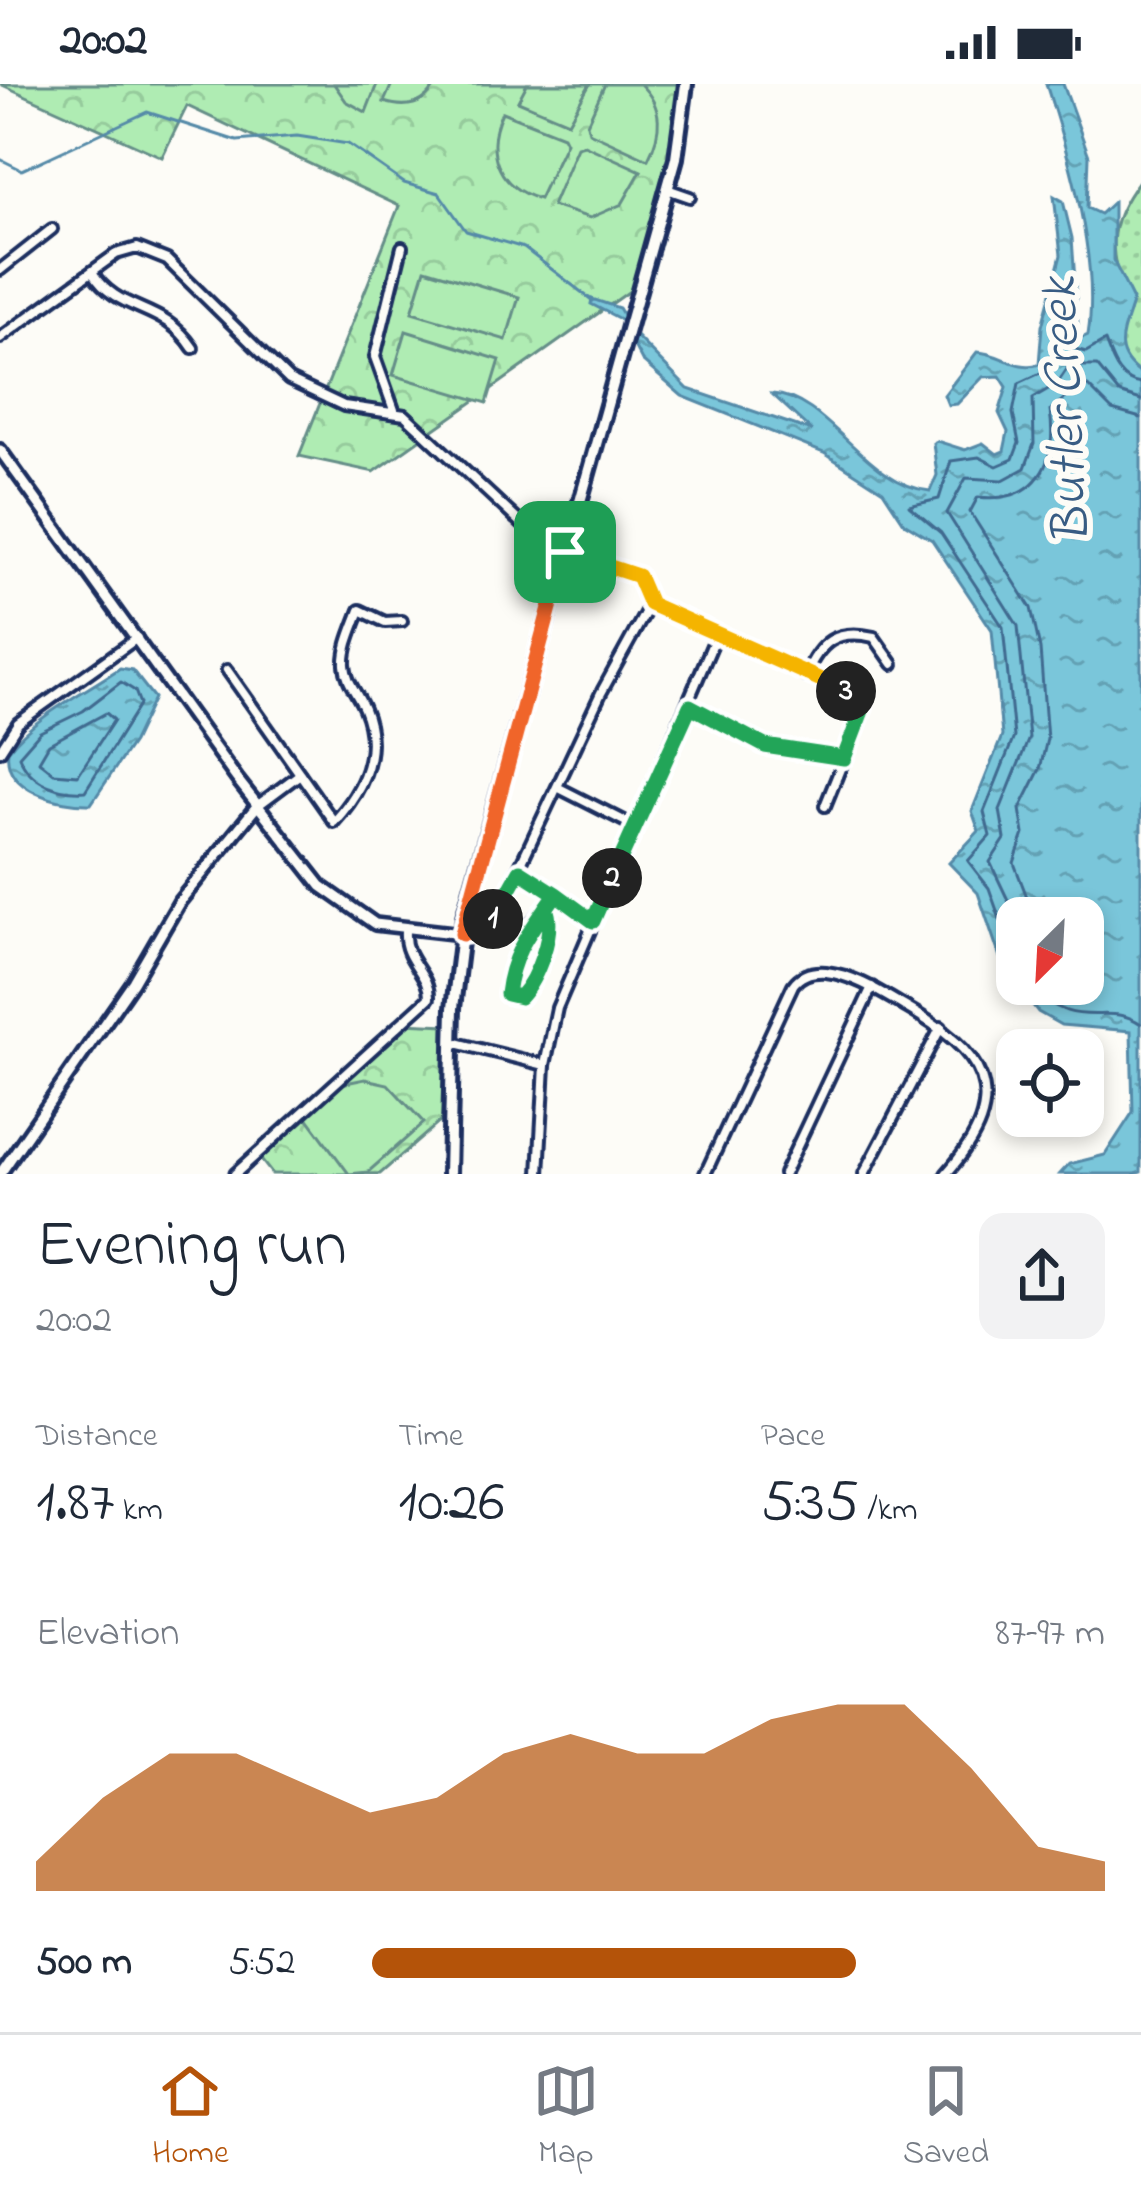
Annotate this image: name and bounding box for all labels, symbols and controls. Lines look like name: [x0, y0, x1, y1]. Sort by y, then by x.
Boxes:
text: 20:02: [60, 9, 147, 75]
water label: Butler Creek: [1022, 273, 1114, 546]
pin: [514, 501, 616, 603]
icon: arrive: [532, 519, 598, 585]
pin: 3: [816, 661, 876, 721]
text: 3: [839, 667, 853, 715]
pin: 2: [582, 848, 642, 908]
text: 2: [604, 854, 620, 902]
pin: 1: [463, 889, 523, 949]
text: 1: [488, 895, 498, 943]
north arrow: [996, 897, 1104, 1005]
map controls: [996, 897, 1104, 1137]
button: locate: [996, 1029, 1104, 1137]
text: Evening run: [36, 1200, 347, 1296]
button: share: [979, 1213, 1105, 1339]
text: 20:02: [36, 1293, 112, 1350]
text: Distance: [36, 1413, 158, 1461]
text: Time: [398, 1413, 464, 1461]
text: Pace: [761, 1413, 825, 1461]
text: 1.87: [36, 1461, 115, 1548]
text: 10:26: [398, 1461, 505, 1548]
text: 5:35: [761, 1461, 859, 1548]
text: km: [115, 1487, 163, 1535]
text: /km: [859, 1487, 918, 1535]
text: Elevation: [36, 1606, 179, 1663]
text: 87–97 m: [995, 1606, 1105, 1663]
text: 500 m: [36, 1935, 132, 1992]
text: 5:52: [228, 1935, 295, 1992]
tab: Home: [152, 2058, 229, 2178]
tab: Map: [533, 2058, 599, 2178]
tab: Saved: [903, 2058, 989, 2178]

